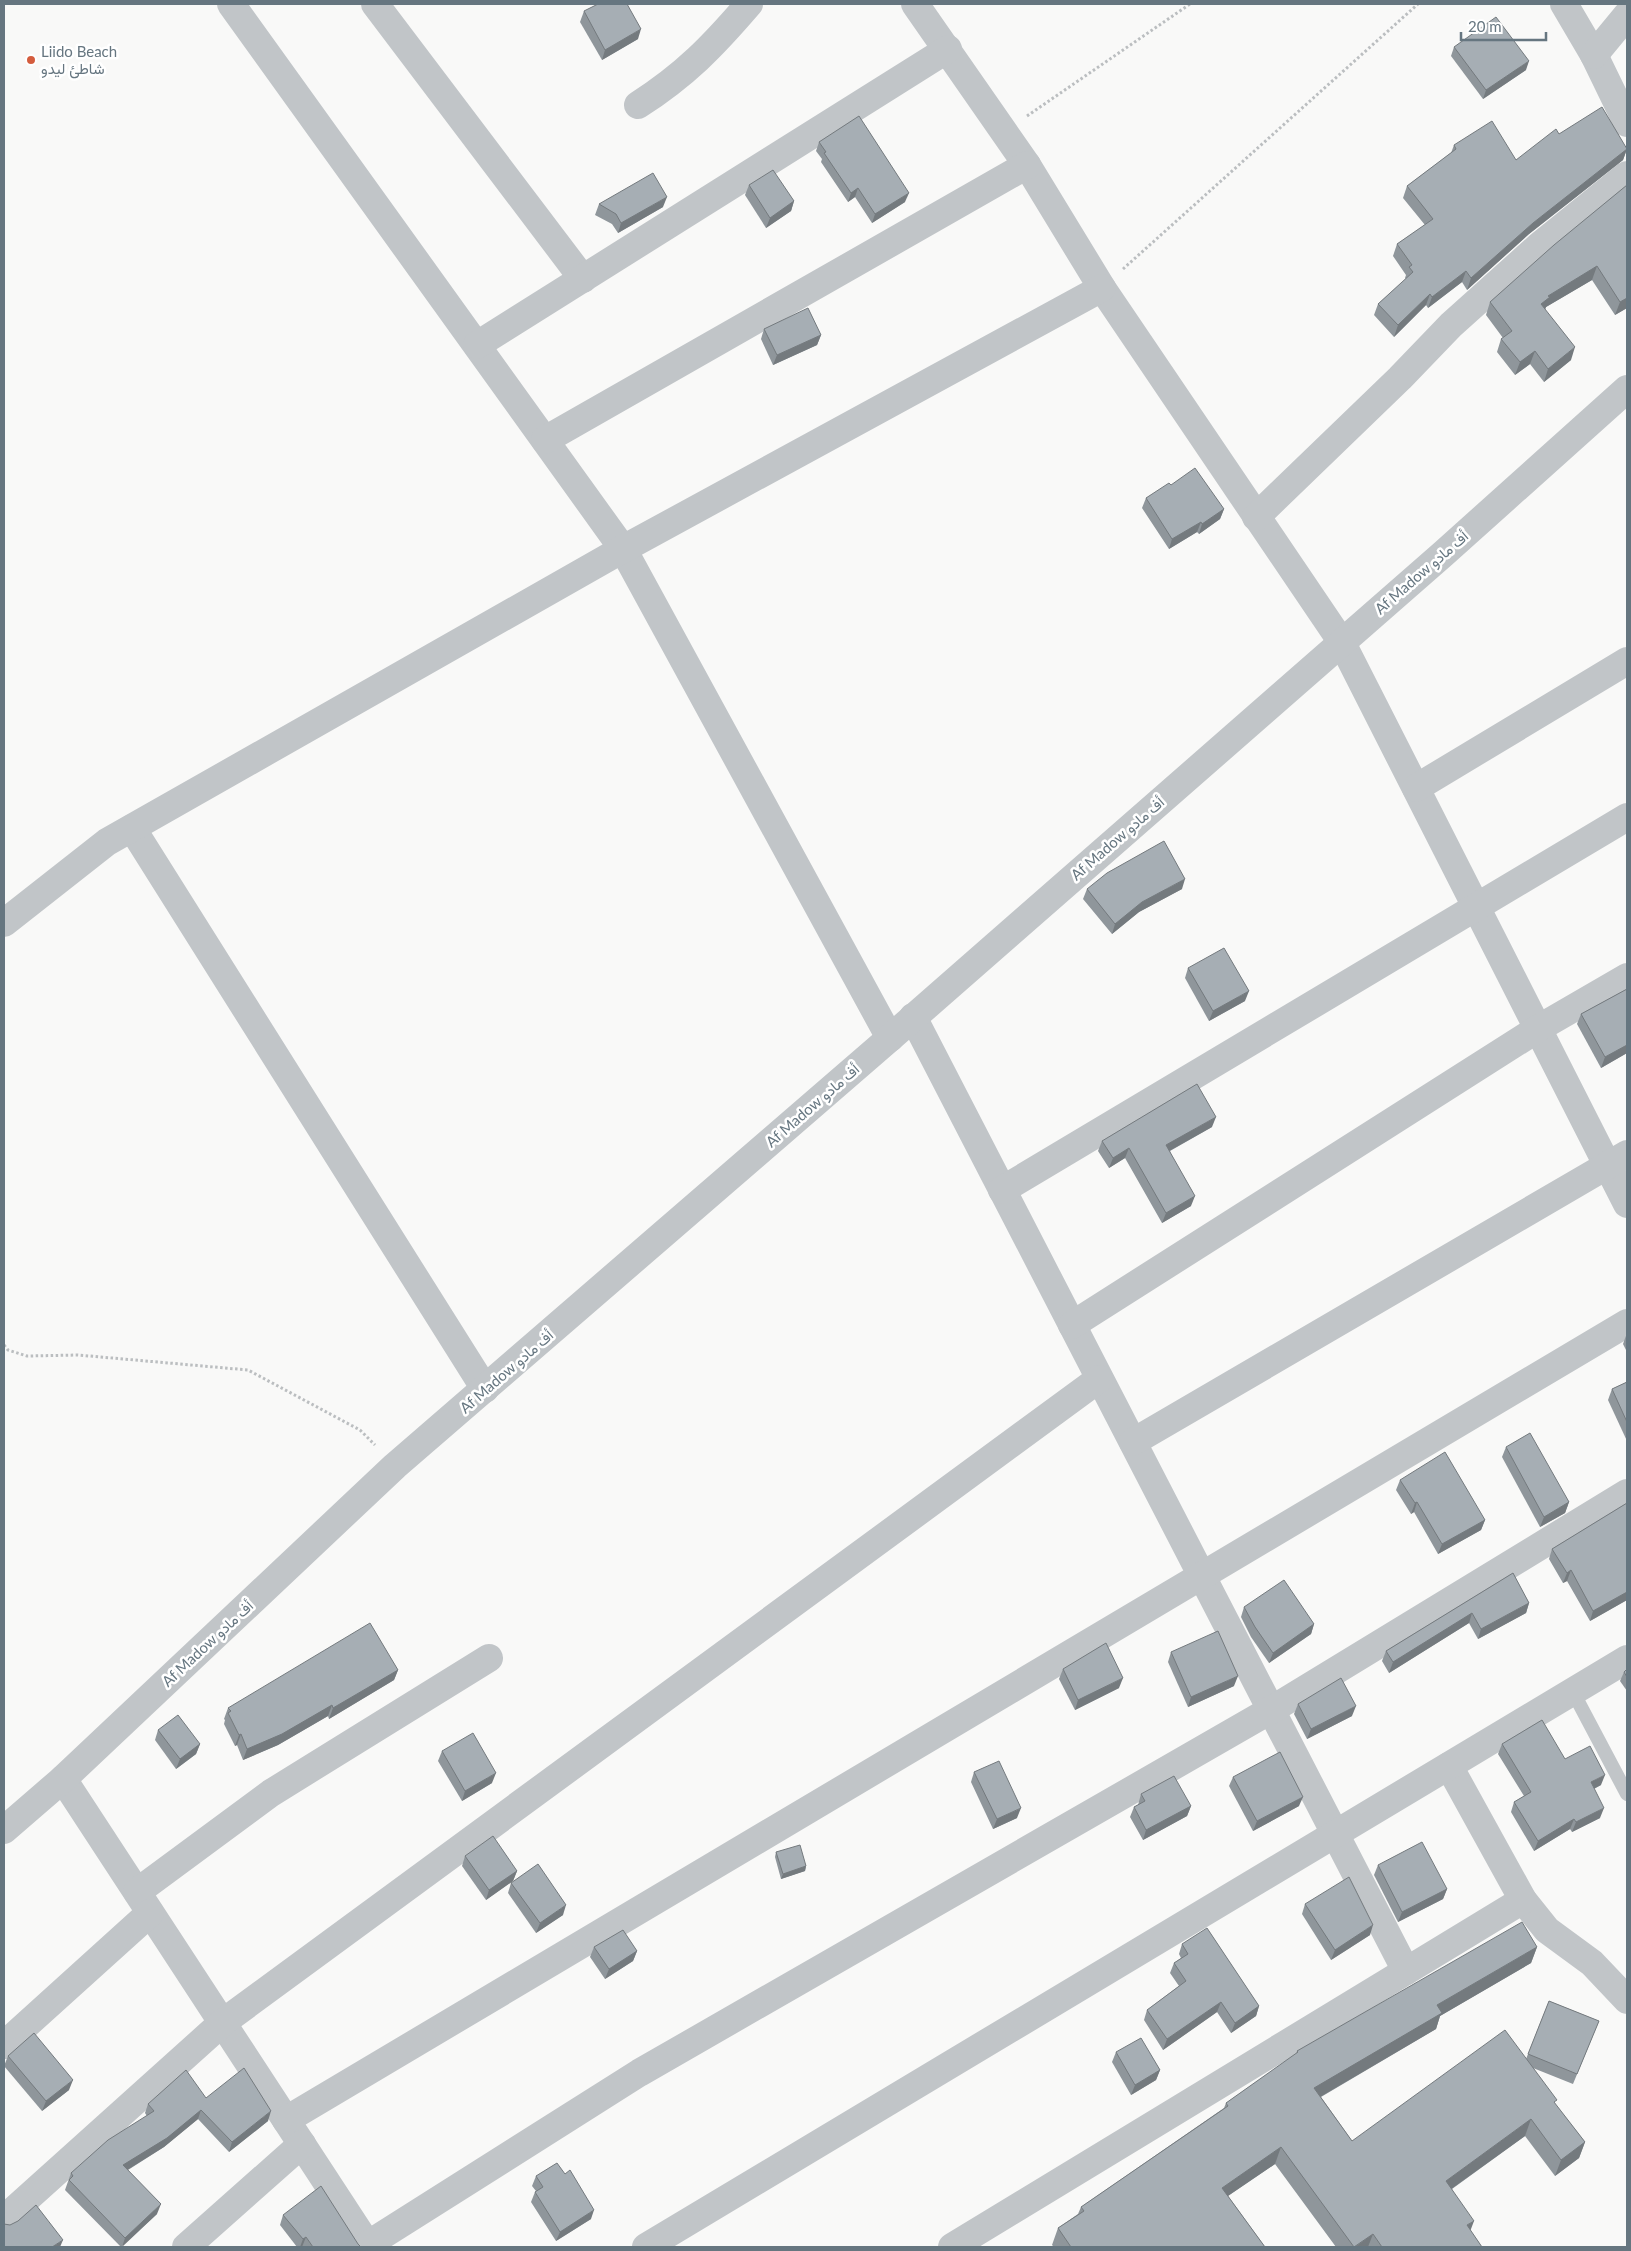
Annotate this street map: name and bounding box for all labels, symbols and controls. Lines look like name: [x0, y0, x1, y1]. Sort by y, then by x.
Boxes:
scale bar: [1461, 10, 1546, 42]
text: 20 m: [1468, 17, 1502, 35]
place label: Liido Beach شاطئ ليدو: [41, 42, 117, 79]
marker: Liido Beach شاطئ ليدو: [25, 54, 37, 66]
street label: Af Madow أف مادو: [1371, 526, 1472, 618]
street label: Af Madow أف مادو: [1067, 792, 1168, 884]
street label: Af Madow أف مادو: [762, 1059, 863, 1151]
street label: Af Madow أف مادو: [456, 1325, 557, 1417]
street label: Af Madow أف مادو: [158, 1596, 257, 1691]

